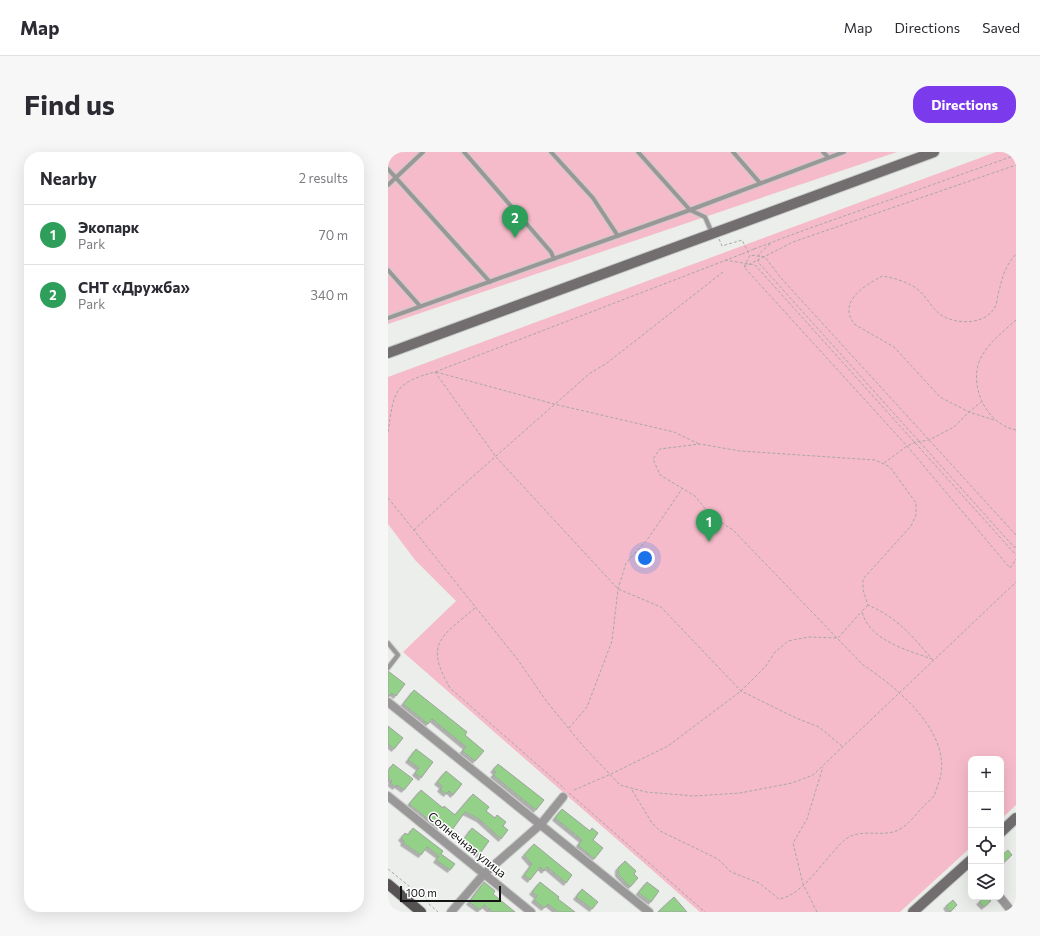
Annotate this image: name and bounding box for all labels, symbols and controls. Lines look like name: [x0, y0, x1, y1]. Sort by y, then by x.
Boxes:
text: Map: [20, 16, 59, 39]
text: Map: [844, 19, 873, 36]
text: Directions: [895, 19, 960, 36]
text: Saved: [982, 19, 1020, 36]
button: Directions: [913, 86, 1016, 123]
text: Find us: [24, 87, 115, 121]
text: Nearby: [40, 168, 97, 189]
text: 2 results: [299, 170, 348, 186]
pin: 2: [502, 205, 528, 238]
text: Экопарк: [78, 218, 139, 236]
text: 1: [50, 227, 56, 243]
text: 70 m: [319, 227, 348, 243]
text: Park: [78, 236, 105, 252]
text: СНТ «Дружба»: [78, 278, 190, 296]
text: 2: [49, 287, 57, 303]
text: 340 m: [310, 287, 348, 303]
text: Park: [78, 296, 105, 312]
pin: 1: [696, 509, 722, 542]
your location: [635, 548, 655, 568]
map controls: [968, 756, 1004, 900]
button: +: [968, 756, 1004, 792]
button: −: [968, 792, 1004, 828]
street label: Солнечная улица: [426, 808, 509, 880]
button: locate: [968, 828, 1004, 864]
button: layers: [968, 864, 1004, 900]
scale bar: [400, 884, 501, 903]
text: 100 m: [406, 886, 437, 899]

